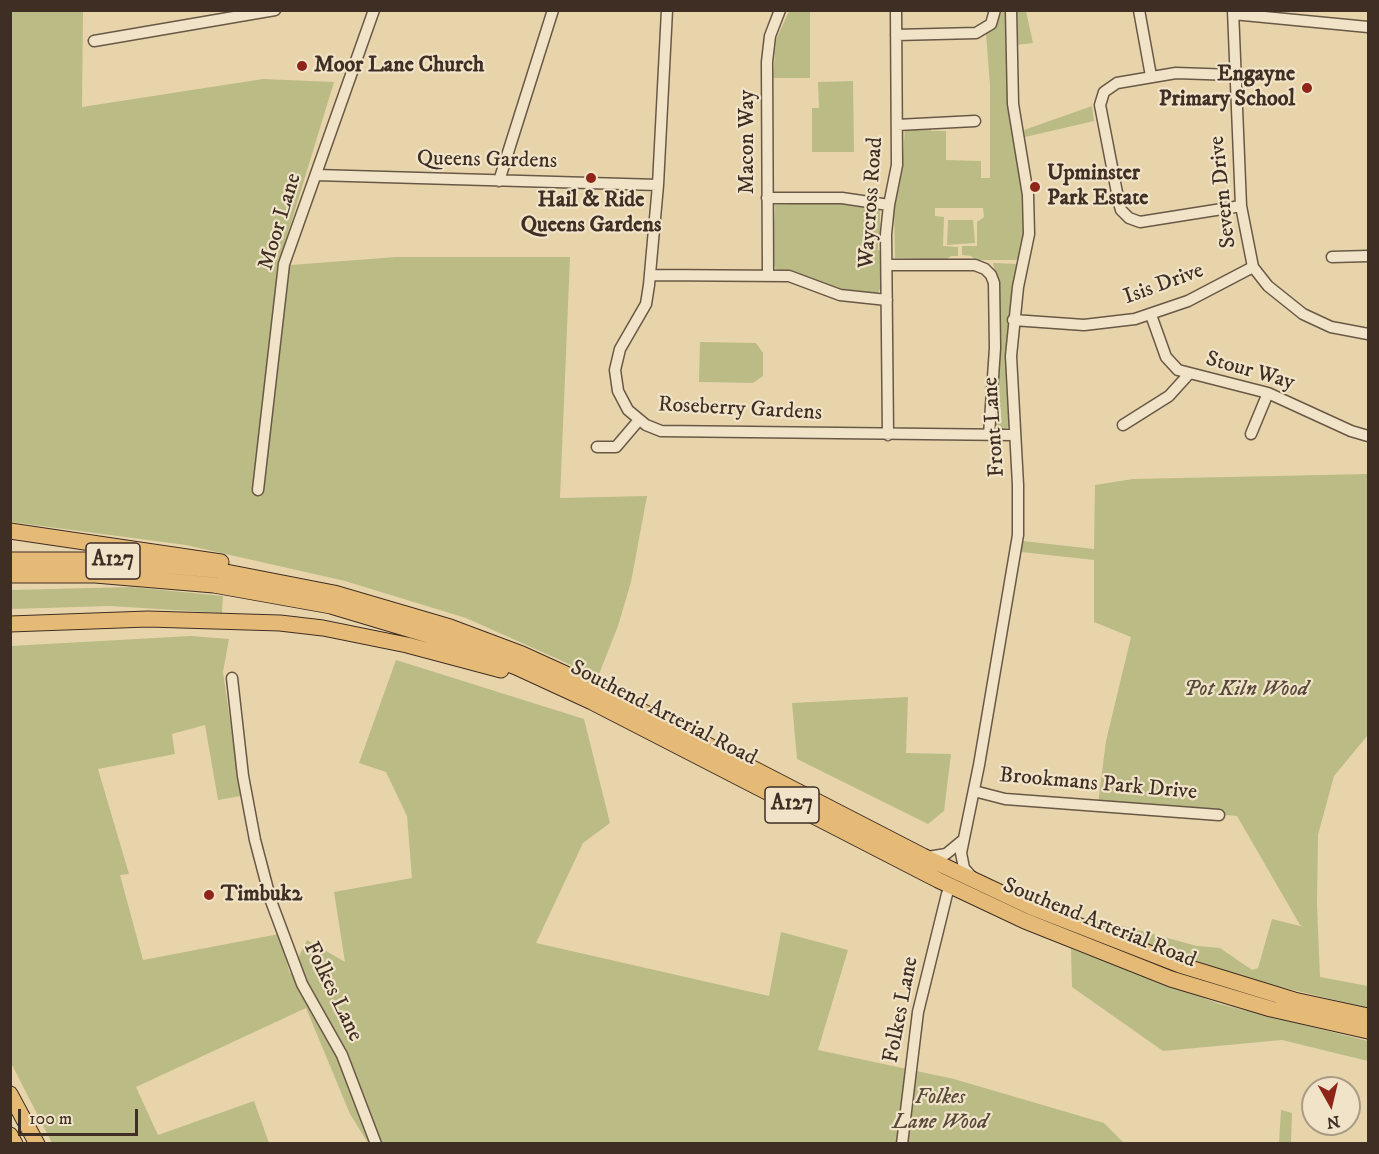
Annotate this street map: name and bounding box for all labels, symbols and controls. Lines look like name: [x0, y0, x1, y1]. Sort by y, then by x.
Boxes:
place label: Moor Lane Church: [314, 53, 484, 79]
marker: Moor Lane Church: [295, 59, 309, 73]
place label: Engayne Primary School: [1159, 62, 1295, 113]
marker: Engayne Primary School: [1300, 81, 1314, 95]
street label: Macon Way: [735, 90, 761, 194]
street label: Severn Drive: [1205, 135, 1243, 249]
street label: Waycross Road: [854, 136, 890, 270]
street label: Queens Gardens: [417, 147, 557, 175]
place label: Upminster Park Estate: [1047, 161, 1148, 212]
street label: Moor Lane: [254, 170, 308, 274]
marker: Hail & Ride Queens Gardens: [584, 171, 598, 185]
marker: Upminster Park Estate: [1028, 180, 1042, 194]
place label: Hail & Ride Queens Gardens: [521, 188, 661, 240]
street label: Isis Drive: [1120, 258, 1208, 312]
street label: Stour Way: [1202, 347, 1298, 397]
street label: Front Lane: [978, 376, 1012, 478]
street label: Roseberry Gardens: [657, 393, 823, 427]
road number: A127: [86, 543, 140, 579]
street label: Southend Arterial Road: [565, 655, 761, 773]
park label: Pot Kiln Wood: [1184, 677, 1308, 703]
street label: Brookmans Park Drive: [998, 763, 1198, 807]
road number: A127: [765, 787, 819, 823]
street label: Southend Arterial Road: [999, 873, 1199, 975]
place label: Timbuk2: [221, 882, 302, 908]
marker: Timbuk2: [202, 888, 216, 902]
street label: Folkes Lane: [297, 938, 367, 1046]
street label: Folkes Lane: [879, 955, 925, 1065]
north arrow: [1301, 1076, 1361, 1136]
park label: Folkes Lane Wood: [892, 1085, 988, 1136]
scale bar: [21, 1097, 141, 1135]
text: 100 m: [29, 1108, 72, 1130]
text: N: [1325, 1111, 1341, 1133]

